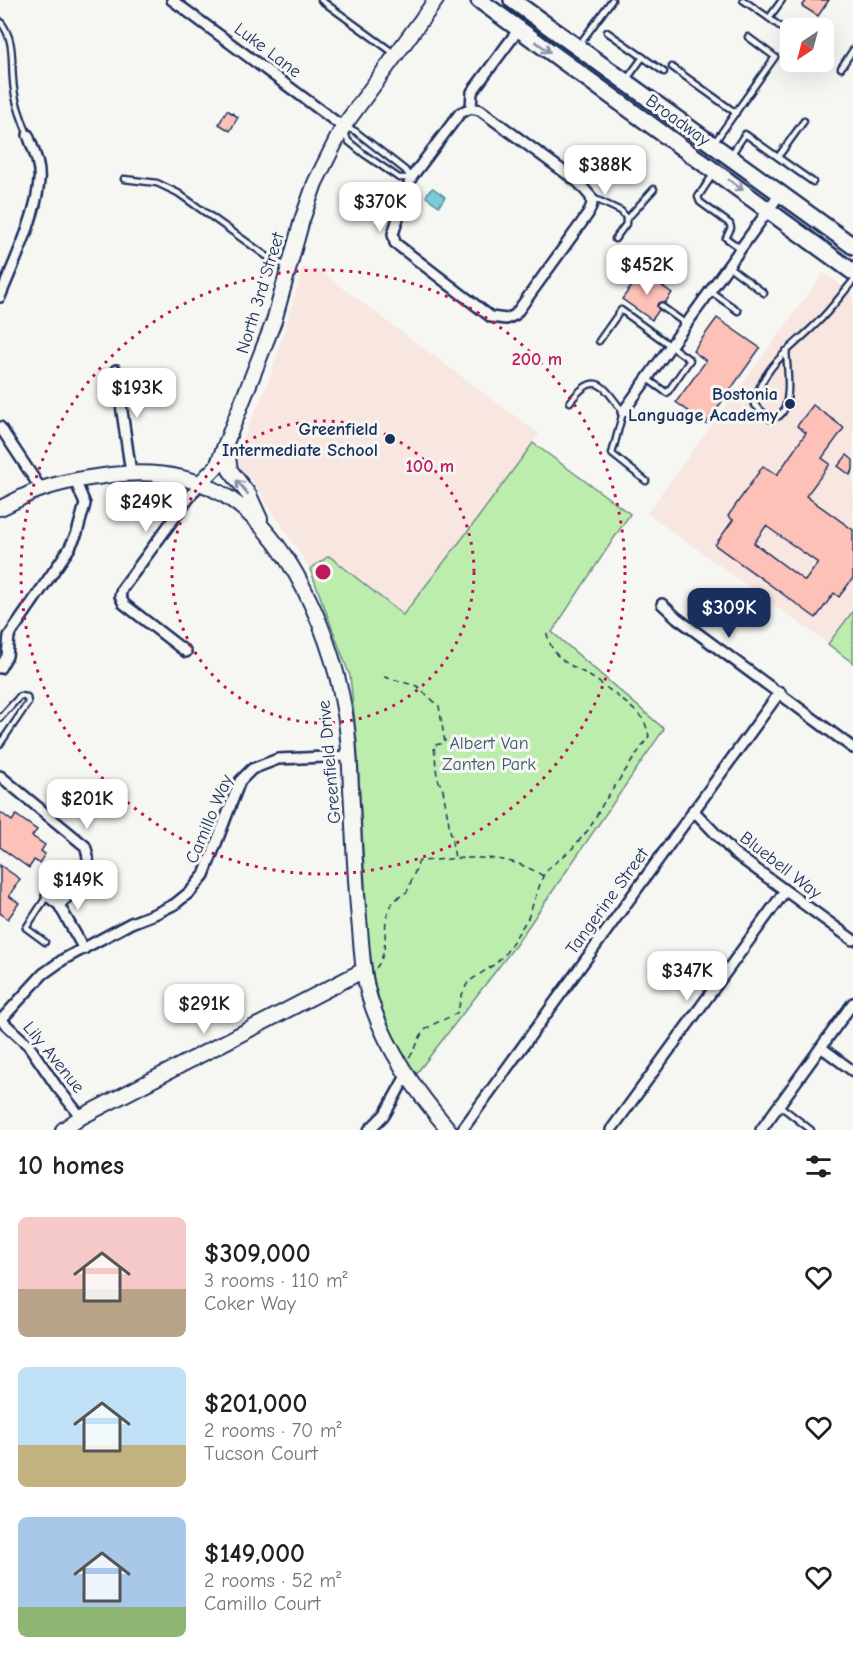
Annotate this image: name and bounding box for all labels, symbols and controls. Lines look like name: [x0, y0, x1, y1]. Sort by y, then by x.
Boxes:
street label: Luke Lane: [230, 18, 305, 82]
north arrow: [780, 18, 834, 72]
map controls: [780, 18, 834, 72]
one-way arrow: [535, 41, 551, 53]
street label: Broadway: [642, 90, 715, 151]
pin: $388K: [563, 145, 647, 196]
text: $388K: [578, 153, 632, 176]
one-way arrow: [727, 179, 743, 192]
pin: $370K: [338, 182, 422, 233]
text: $370K: [353, 190, 407, 213]
street label: North 3rd Street: [232, 229, 289, 356]
pin: $452K: [605, 245, 689, 296]
text: $452K: [620, 253, 674, 276]
text: 200 m: [512, 349, 562, 370]
pin: $193K: [95, 368, 179, 419]
text: $193K: [111, 376, 163, 399]
place label: Bostonia Language Academy: [628, 384, 779, 426]
marker: Bostonia Language Academy: [783, 397, 797, 411]
place label: Greenfield Intermediate School: [222, 419, 378, 461]
marker: Greenfield Intermediate School: [383, 432, 397, 446]
text: 100 m: [406, 456, 454, 477]
one-way arrow: [235, 479, 248, 495]
pin: $249K: [104, 482, 188, 533]
text: $249K: [120, 490, 172, 513]
centre of rings: [313, 562, 333, 582]
pin: $309K: [687, 588, 771, 639]
text: $309K: [701, 596, 757, 619]
street label: Greenfield Drive: [314, 699, 345, 825]
park label: Albert Van Zanten Park: [442, 733, 536, 775]
street label: Camillo Way: [181, 771, 238, 867]
pin: $201K: [45, 779, 129, 830]
text: $201K: [61, 787, 113, 810]
street label: Bluebell Way: [736, 827, 826, 904]
street label: Tangerine Street: [562, 843, 654, 959]
pin: $149K: [36, 860, 120, 911]
text: $149K: [53, 868, 103, 891]
pin: $347K: [645, 951, 729, 1002]
text: $347K: [661, 959, 713, 982]
pin: $291K: [162, 984, 246, 1035]
text: $291K: [178, 992, 230, 1015]
street label: Lily Avenue: [18, 1017, 89, 1097]
icon: filters: [802, 1150, 835, 1183]
text: 10 homes: [18, 1151, 124, 1181]
text: $309,000: [204, 1239, 311, 1269]
icon: home: [66, 1241, 138, 1313]
icon: heart: [802, 1261, 835, 1294]
text: 3 rooms · 110 m²: [204, 1269, 348, 1292]
text: Coker Way: [204, 1292, 296, 1315]
text: $201,000: [204, 1389, 307, 1419]
icon: home: [66, 1391, 138, 1463]
icon: heart: [802, 1411, 835, 1444]
text: 2 rooms · 70 m²: [204, 1419, 341, 1442]
text: Tucson Court: [204, 1442, 318, 1465]
text: $149,000: [204, 1539, 305, 1569]
icon: home: [66, 1541, 138, 1613]
icon: heart: [802, 1561, 835, 1594]
text: 2 rooms · 52 m²: [204, 1569, 341, 1592]
text: Camillo Court: [204, 1592, 320, 1615]

